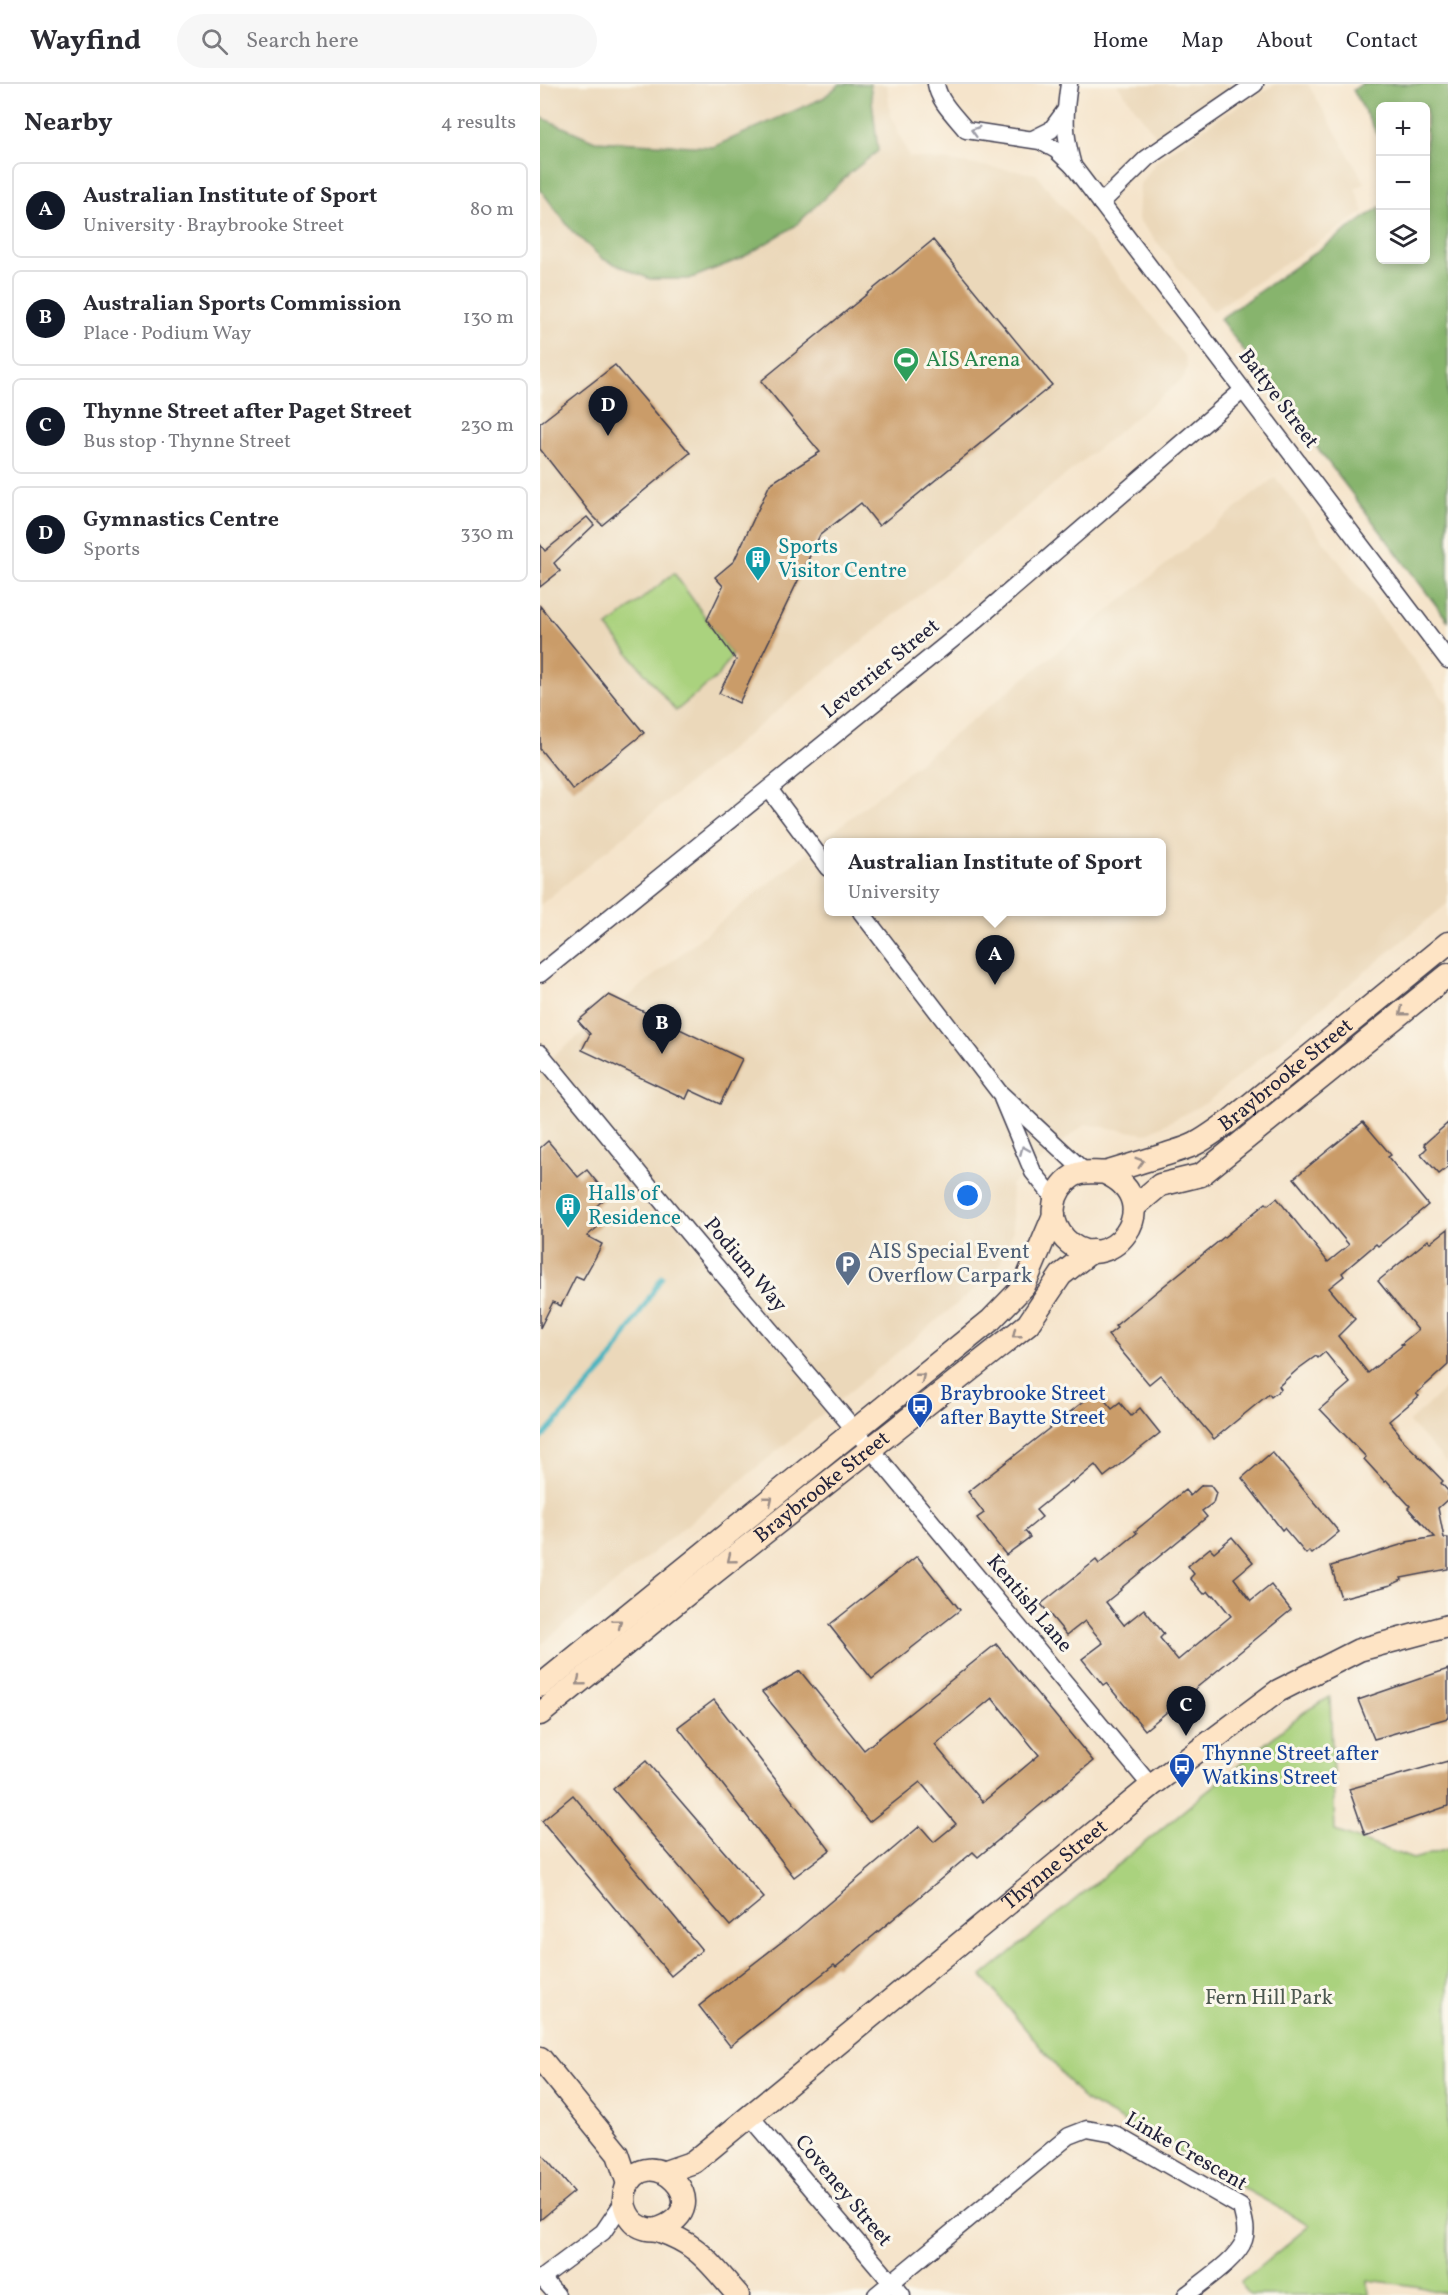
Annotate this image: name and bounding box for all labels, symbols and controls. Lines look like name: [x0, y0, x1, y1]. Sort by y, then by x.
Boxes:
search box: [177, 14, 597, 68]
text: Wayfind: [30, 22, 141, 61]
icon: search: [198, 25, 231, 58]
text: Search here: [246, 26, 359, 57]
text: Home: [1093, 27, 1148, 56]
text: Map: [1181, 27, 1223, 56]
text: About: [1256, 27, 1313, 56]
text: Contact: [1346, 27, 1418, 56]
map controls: [1376, 102, 1430, 264]
button: +: [1376, 102, 1430, 156]
text: Nearby: [24, 105, 113, 141]
text: 4 results: [441, 109, 516, 137]
one-way arrow: [970, 126, 981, 138]
button: −: [1376, 156, 1430, 210]
text: Australian Institute of Sport: [83, 181, 377, 212]
text: A: [38, 196, 53, 224]
text: 80 m: [470, 196, 514, 224]
button: layers: [1376, 210, 1430, 264]
text: University · Braybrooke Street: [83, 212, 344, 240]
text: Australian Sports Commission: [83, 289, 402, 320]
text: B: [39, 304, 52, 332]
text: 130 m: [463, 304, 514, 332]
text: Place · Podium Way: [83, 320, 251, 348]
street label: Battye Street: [1231, 343, 1325, 455]
sports icon: AIS Arena: [891, 345, 921, 383]
place label: AIS Arena: [926, 346, 1021, 375]
pin: D: [588, 386, 628, 436]
text: Thynne Street after Paget Street: [83, 397, 412, 428]
text: C: [39, 412, 52, 440]
text: 230 m: [460, 412, 514, 440]
text: Bus stop · Thynne Street: [83, 428, 291, 456]
text: Gymnastics Centre: [83, 505, 279, 536]
text: D: [38, 520, 53, 548]
text: 330 m: [460, 520, 514, 548]
place label: Sports Visitor Centre: [778, 533, 907, 586]
text: Sports: [83, 536, 140, 564]
building icon: Sports Visitor Centre: [743, 544, 773, 582]
street label: Leverrier Street: [816, 612, 946, 726]
popup: [824, 838, 1166, 916]
text: Australian Institute of Sport: [848, 848, 1142, 879]
text: University: [848, 879, 940, 907]
pin: A: [976, 936, 1014, 985]
pin: B: [642, 1004, 682, 1054]
one-way arrow: [1398, 1004, 1409, 1015]
street label: Braybrooke Street: [1213, 1012, 1359, 1139]
one-way arrow: [1019, 1146, 1031, 1157]
one-way arrow: [1134, 1157, 1145, 1169]
place label: Halls of Residence: [588, 1180, 681, 1233]
your location: [953, 1181, 982, 1210]
building icon: Halls of Residence: [553, 1191, 583, 1229]
street label: Podium Way: [697, 1211, 794, 1319]
place label: AIS Special Event Overflow Carpark: [868, 1238, 1033, 1291]
parking icon: AIS Special Event Overflow Carpark: [833, 1249, 863, 1287]
one-way arrow: [1012, 1327, 1023, 1338]
one-way arrow: [914, 1374, 925, 1385]
place label: Braybrooke Street after Baytte Street: [940, 1380, 1106, 1433]
bus stop icon: Braybrooke Street after Baytte Street: [905, 1391, 935, 1429]
street label: Braybrooke Street: [748, 1424, 896, 1550]
one-way arrow: [763, 1497, 774, 1508]
street label: Kentish Lane: [979, 1549, 1079, 1659]
one-way arrow: [727, 1551, 738, 1562]
one-way arrow: [611, 1620, 622, 1631]
one-way arrow: [576, 1674, 587, 1685]
pin: C: [1166, 1686, 1206, 1736]
place label: Thynne Street after Watkins Street: [1202, 1740, 1379, 1793]
bus stop icon: Thynne Street after Watkins Street: [1167, 1751, 1197, 1789]
street label: Thynne Street: [996, 1813, 1114, 1917]
park label: Fern Hill Park: [1205, 1984, 1334, 2013]
street label: Linke Crescent: [1120, 2105, 1252, 2199]
street label: Coveney Street: [788, 2129, 898, 2253]

